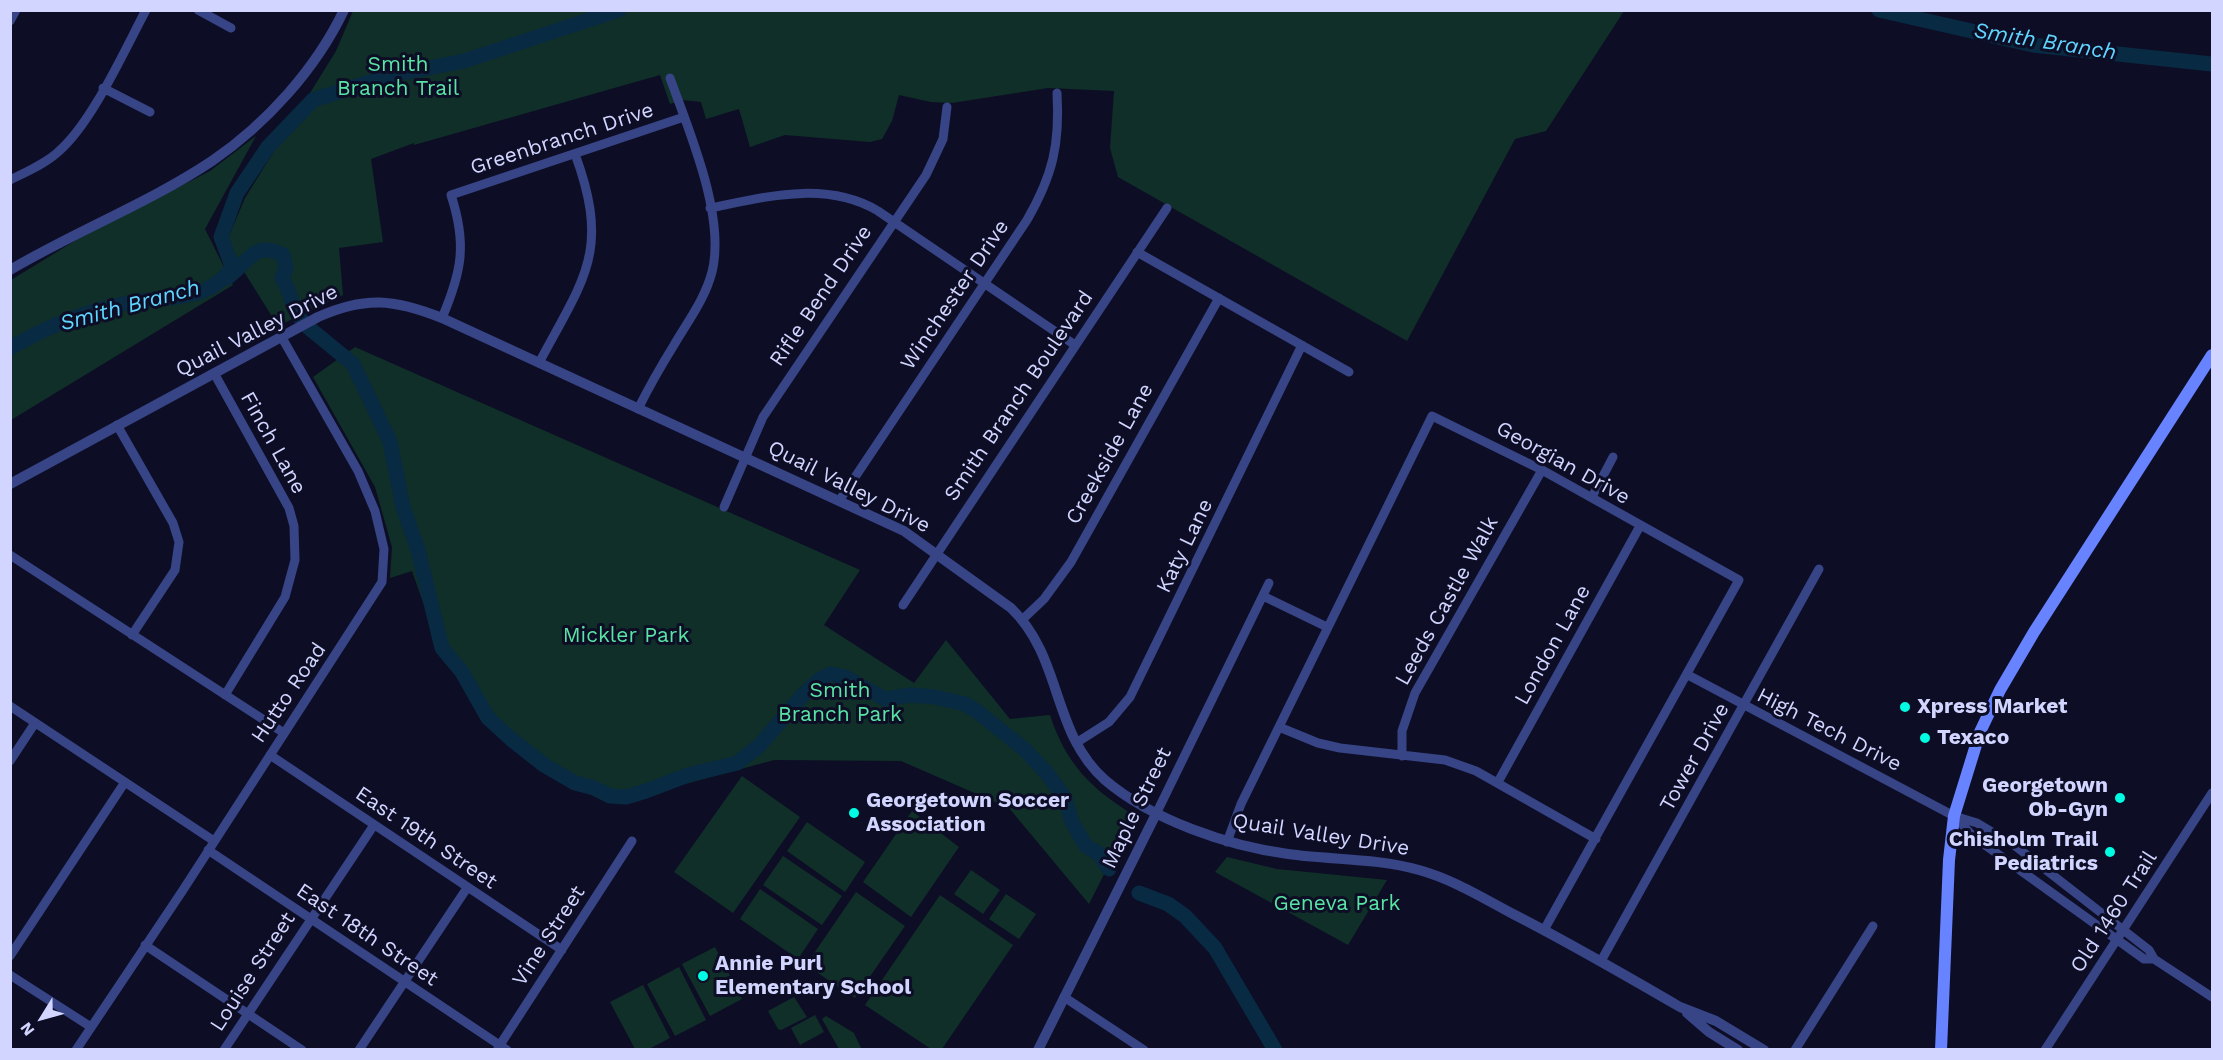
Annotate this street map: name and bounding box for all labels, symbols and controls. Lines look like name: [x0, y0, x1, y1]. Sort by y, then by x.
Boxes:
water label: Smith Branch: [1972, 18, 2118, 66]
park label: Smith Branch Trail: [337, 52, 459, 102]
street label: Greenbranch Drive: [467, 97, 657, 181]
street label: Winchester Drive: [895, 215, 1015, 375]
street label: Rifle Bend Drive: [764, 221, 878, 371]
water label: Smith Branch: [57, 275, 203, 337]
street label: Quail Valley Drive: [172, 279, 342, 383]
street label: Smith Branch Boulevard: [939, 286, 1099, 506]
street label: Creekside Lane: [1061, 379, 1159, 529]
street label: Finch Lane: [235, 388, 311, 498]
street label: Georgian Drive: [1492, 416, 1634, 510]
street label: Quail Valley Drive: [764, 435, 934, 539]
street label: Katy Lane: [1151, 495, 1219, 597]
street label: Leeds Castle Walk: [1390, 512, 1504, 690]
street label: London Lane: [1510, 581, 1596, 709]
park label: Mickler Park: [563, 623, 689, 649]
street label: Hutto Road: [246, 638, 332, 748]
park label: Smith Branch Park: [778, 678, 902, 728]
street label: High Tech Drive: [1752, 683, 1906, 777]
place label: Xpress Market: [1917, 694, 2067, 720]
street label: Tower Drive: [1655, 698, 1735, 816]
marker: Xpress Market: [1898, 700, 1912, 714]
place label: Texaco: [1937, 725, 2009, 751]
marker: Texaco: [1918, 731, 1932, 745]
street label: Maple Street: [1097, 743, 1177, 873]
place label: Georgetown Ob-Gyn: [1982, 773, 2108, 823]
street label: East 19th Street: [350, 781, 502, 895]
place label: Georgetown Soccer Association: [866, 788, 1069, 838]
marker: Georgetown Ob-Gyn: [2113, 791, 2127, 805]
marker: Georgetown Soccer Association: [847, 806, 861, 820]
street label: Quail Valley Drive: [1231, 809, 1411, 861]
place label: Chisholm Trail Pediatrics: [1949, 827, 2098, 877]
marker: Chisholm Trail Pediatrics: [2103, 845, 2117, 859]
street label: Old 1460 Trail: [2065, 846, 2163, 978]
street label: East 18th Street: [291, 878, 443, 992]
street label: Vine Street: [507, 881, 591, 991]
park label: Geneva Park: [1273, 891, 1401, 917]
street label: Louise Street: [205, 908, 301, 1036]
place label: Annie Purl Elementary School: [715, 951, 911, 1001]
marker: Annie Purl Elementary School: [696, 969, 710, 983]
north arrow: [12, 988, 72, 1048]
text: N: [16, 1019, 38, 1040]

